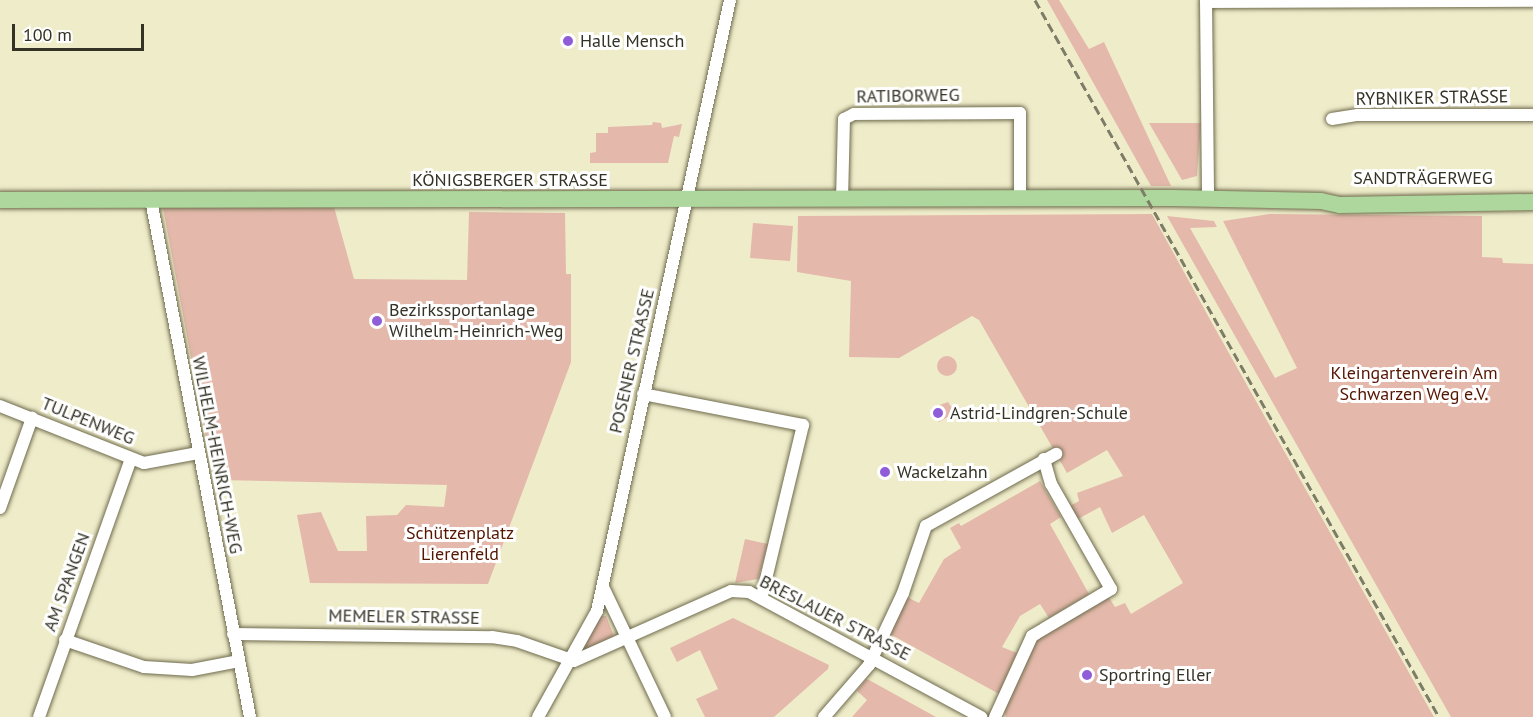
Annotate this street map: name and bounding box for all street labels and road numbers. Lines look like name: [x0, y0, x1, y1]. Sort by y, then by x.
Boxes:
street label: RATIBORWEG: [856, 84, 960, 108]
street label: RYBNIKER STRASSE: [1355, 86, 1509, 110]
street label: SANDTRÄGERWEG: [1353, 167, 1493, 189]
street label: KÖNIGSBERGER STRASSE: [412, 169, 608, 191]
street label: POSENER STRASSE: [605, 287, 659, 435]
street label: WILHELM-HEINRICH-WEG: [187, 354, 247, 556]
street label: TULPENWEG: [38, 393, 138, 449]
street label: AM SPANGEN: [39, 530, 95, 634]
street label: BRESLAUER STRASSE: [756, 571, 914, 665]
street label: MEMELER STRASSE: [328, 605, 480, 629]

